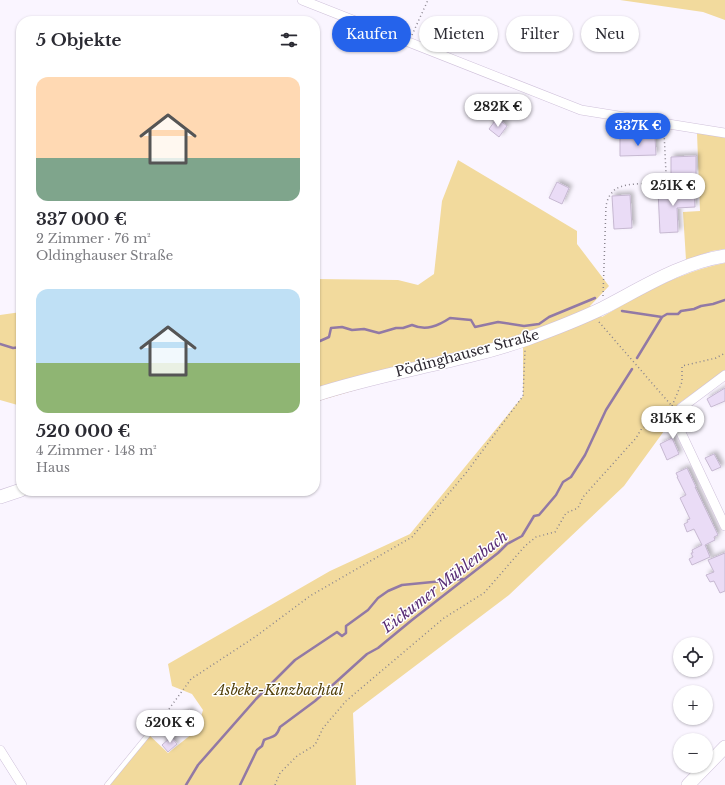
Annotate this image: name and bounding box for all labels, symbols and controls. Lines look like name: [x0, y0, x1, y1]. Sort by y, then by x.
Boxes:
chip: Kaufen: [332, 16, 411, 52]
chip: Mieten: [419, 16, 498, 52]
chip: Filter: [506, 16, 573, 52]
chip: Neu: [581, 16, 639, 52]
icon: filters: [278, 29, 300, 51]
text: 5 Objekte: [36, 30, 121, 51]
pin: 282K €: [465, 94, 531, 128]
text: 282K €: [474, 98, 522, 115]
icon: home: [132, 103, 204, 175]
pin: 337K €: [605, 113, 671, 147]
text: 337K €: [614, 117, 662, 134]
pin: 251K €: [640, 173, 706, 207]
text: 251K €: [650, 177, 696, 194]
text: 337 000 €: [36, 209, 127, 230]
text: 2 Zimmer · 76 m²: [36, 230, 151, 247]
text: Oldinghauser Straße: [36, 247, 173, 264]
icon: home: [132, 315, 204, 387]
street label: Pödinghauser Straße: [393, 325, 541, 381]
pin: 315K €: [640, 406, 706, 440]
text: 315K €: [650, 410, 696, 427]
text: 520 000 €: [36, 421, 131, 442]
text: 4 Zimmer · 148 m²: [36, 442, 157, 459]
text: Haus: [36, 459, 70, 476]
water label: Eickumer Mühlenbach: [377, 526, 512, 637]
map controls: [673, 637, 713, 773]
button: locate: [673, 637, 713, 677]
park label: Asbeke-Kinzbachtal: [213, 681, 344, 699]
button: +: [673, 685, 713, 725]
pin: 520K €: [137, 710, 203, 744]
text: 520K €: [145, 714, 195, 731]
button: −: [673, 733, 713, 773]

